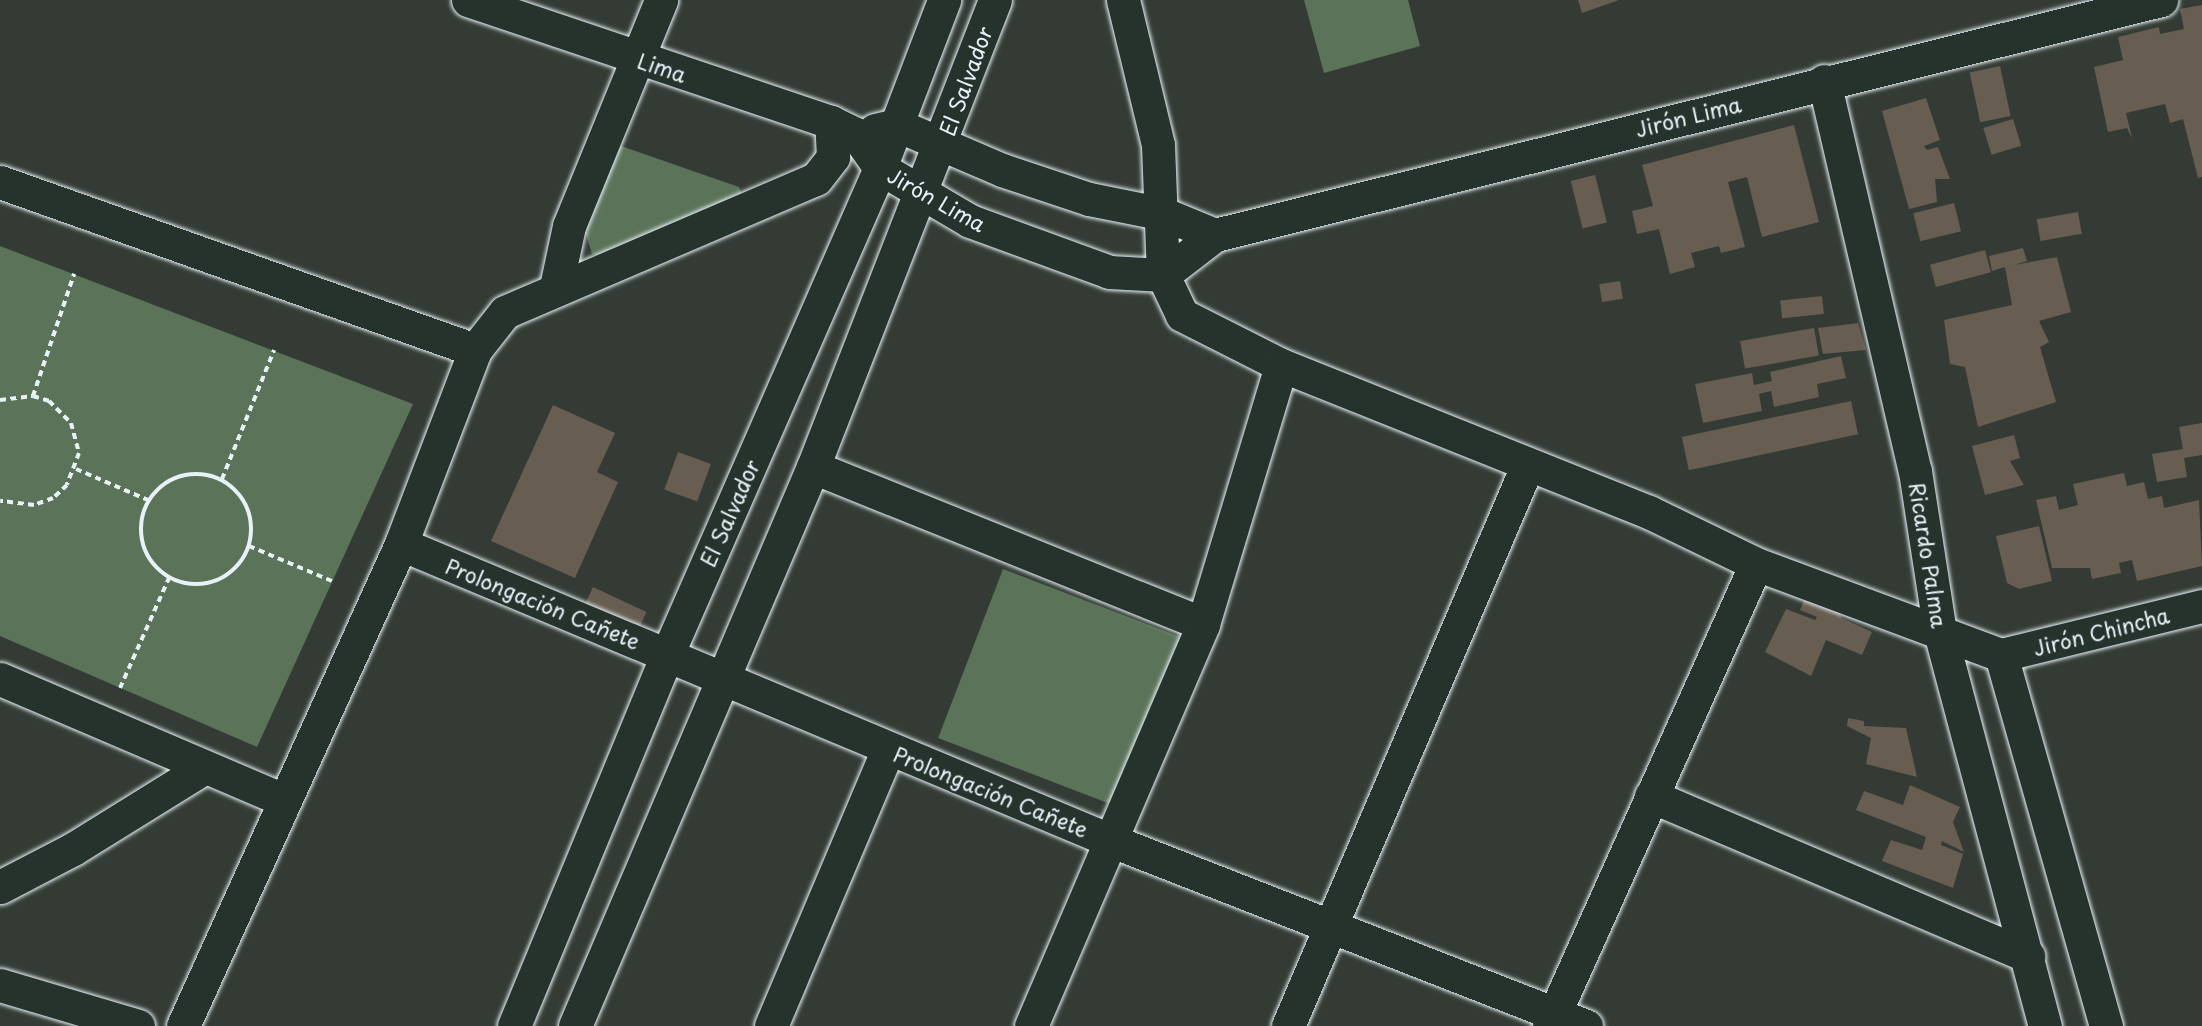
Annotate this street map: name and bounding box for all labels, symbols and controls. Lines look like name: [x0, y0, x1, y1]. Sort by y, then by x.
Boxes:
street label: El Salvador: [934, 23, 996, 139]
street label: Lima: [634, 47, 690, 87]
street label: Jirón Lima: [1633, 91, 1743, 141]
street label: Jirón Lima: [884, 162, 990, 236]
street label: El Salvador: [694, 456, 764, 570]
street label: Ricardo Palma: [1905, 480, 1953, 630]
street label: Prolongación Cañete: [442, 552, 644, 654]
street label: Jirón Chincha: [2030, 602, 2172, 660]
street label: Prolongación Cañete: [890, 740, 1092, 842]

